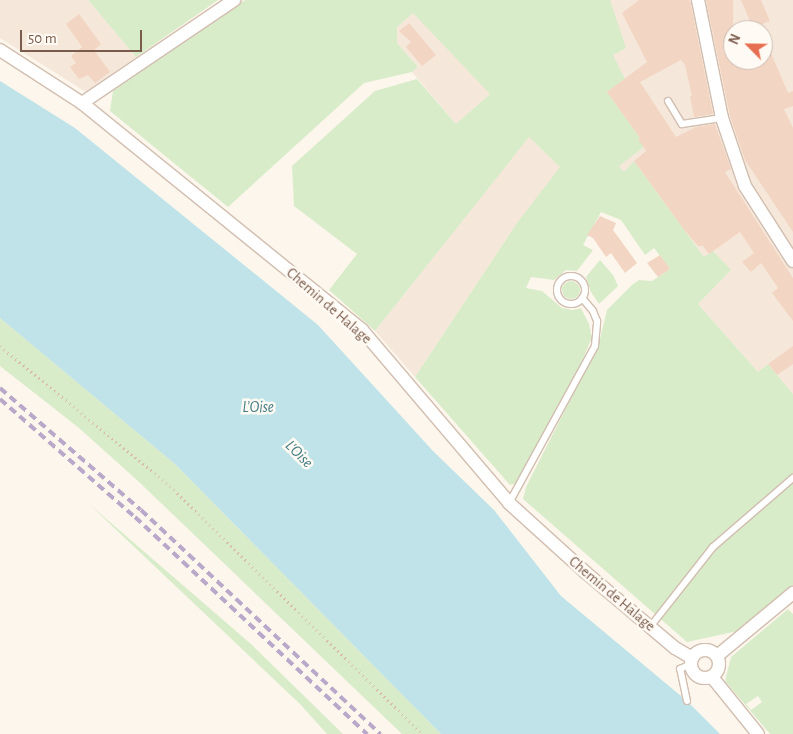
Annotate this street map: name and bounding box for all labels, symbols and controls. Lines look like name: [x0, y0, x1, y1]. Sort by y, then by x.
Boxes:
scale bar: [22, 20, 145, 52]
north arrow: [723, 20, 773, 70]
text: 50 m: [28, 31, 57, 46]
text: N: [727, 32, 743, 47]
street label: Chemin de Halage: [283, 264, 375, 348]
water label: L’Oise: [242, 397, 274, 417]
water label: L'Oise: [281, 436, 317, 472]
street label: Chemin de Halage: [565, 553, 659, 635]

